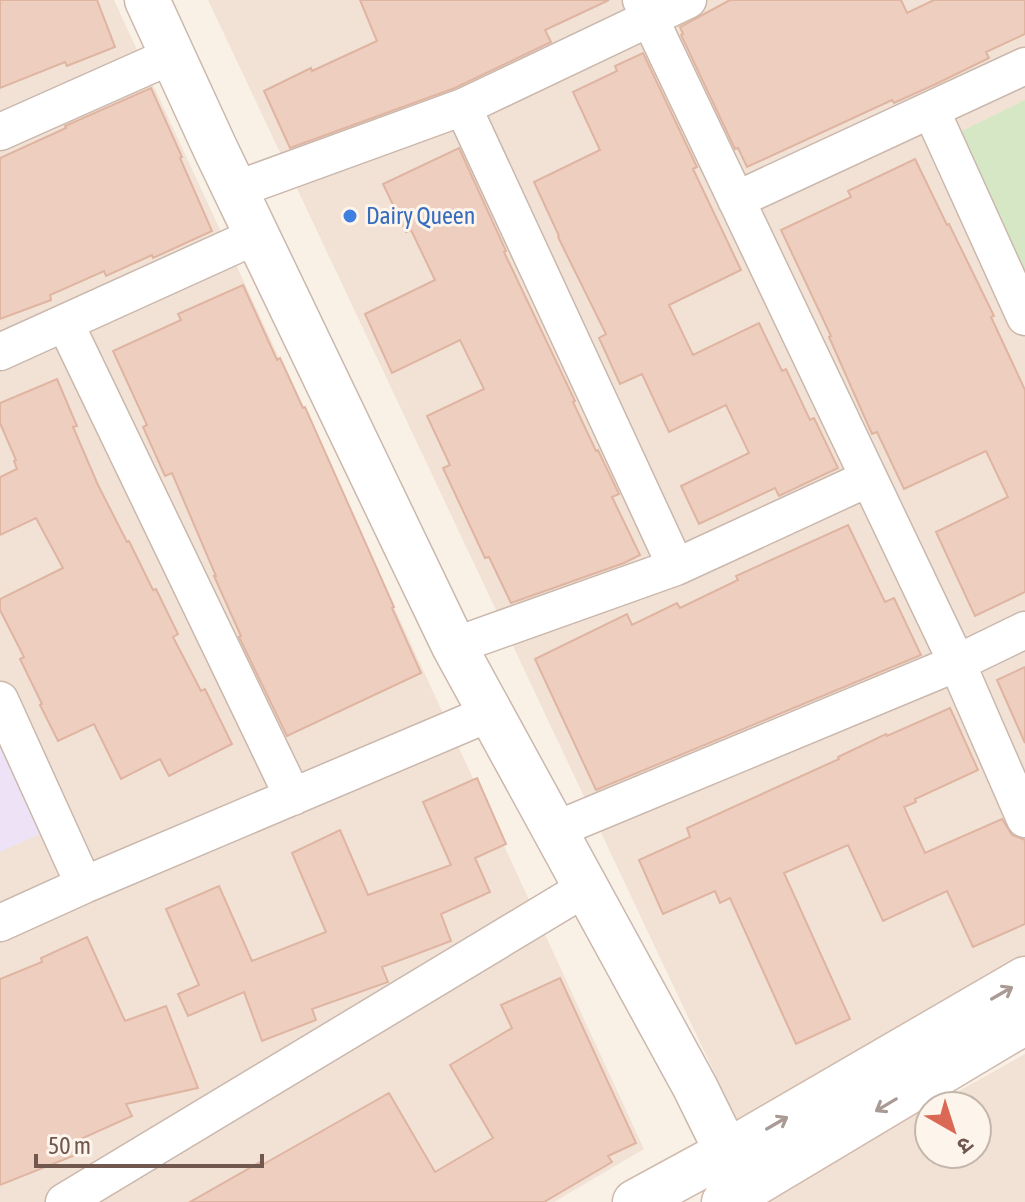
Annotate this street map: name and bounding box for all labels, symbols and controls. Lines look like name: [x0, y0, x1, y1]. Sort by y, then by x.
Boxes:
place label: Dairy Queen: [366, 202, 475, 229]
marker: Dairy Queen: [341, 207, 359, 225]
one-way arrow: [990, 985, 1013, 1001]
north arrow: [913, 1090, 993, 1170]
one-way arrow: [875, 1097, 898, 1113]
one-way arrow: [765, 1115, 788, 1131]
scale bar: [36, 1118, 262, 1168]
text: उ: [952, 1131, 979, 1160]
text: 50 m: [48, 1132, 91, 1159]

